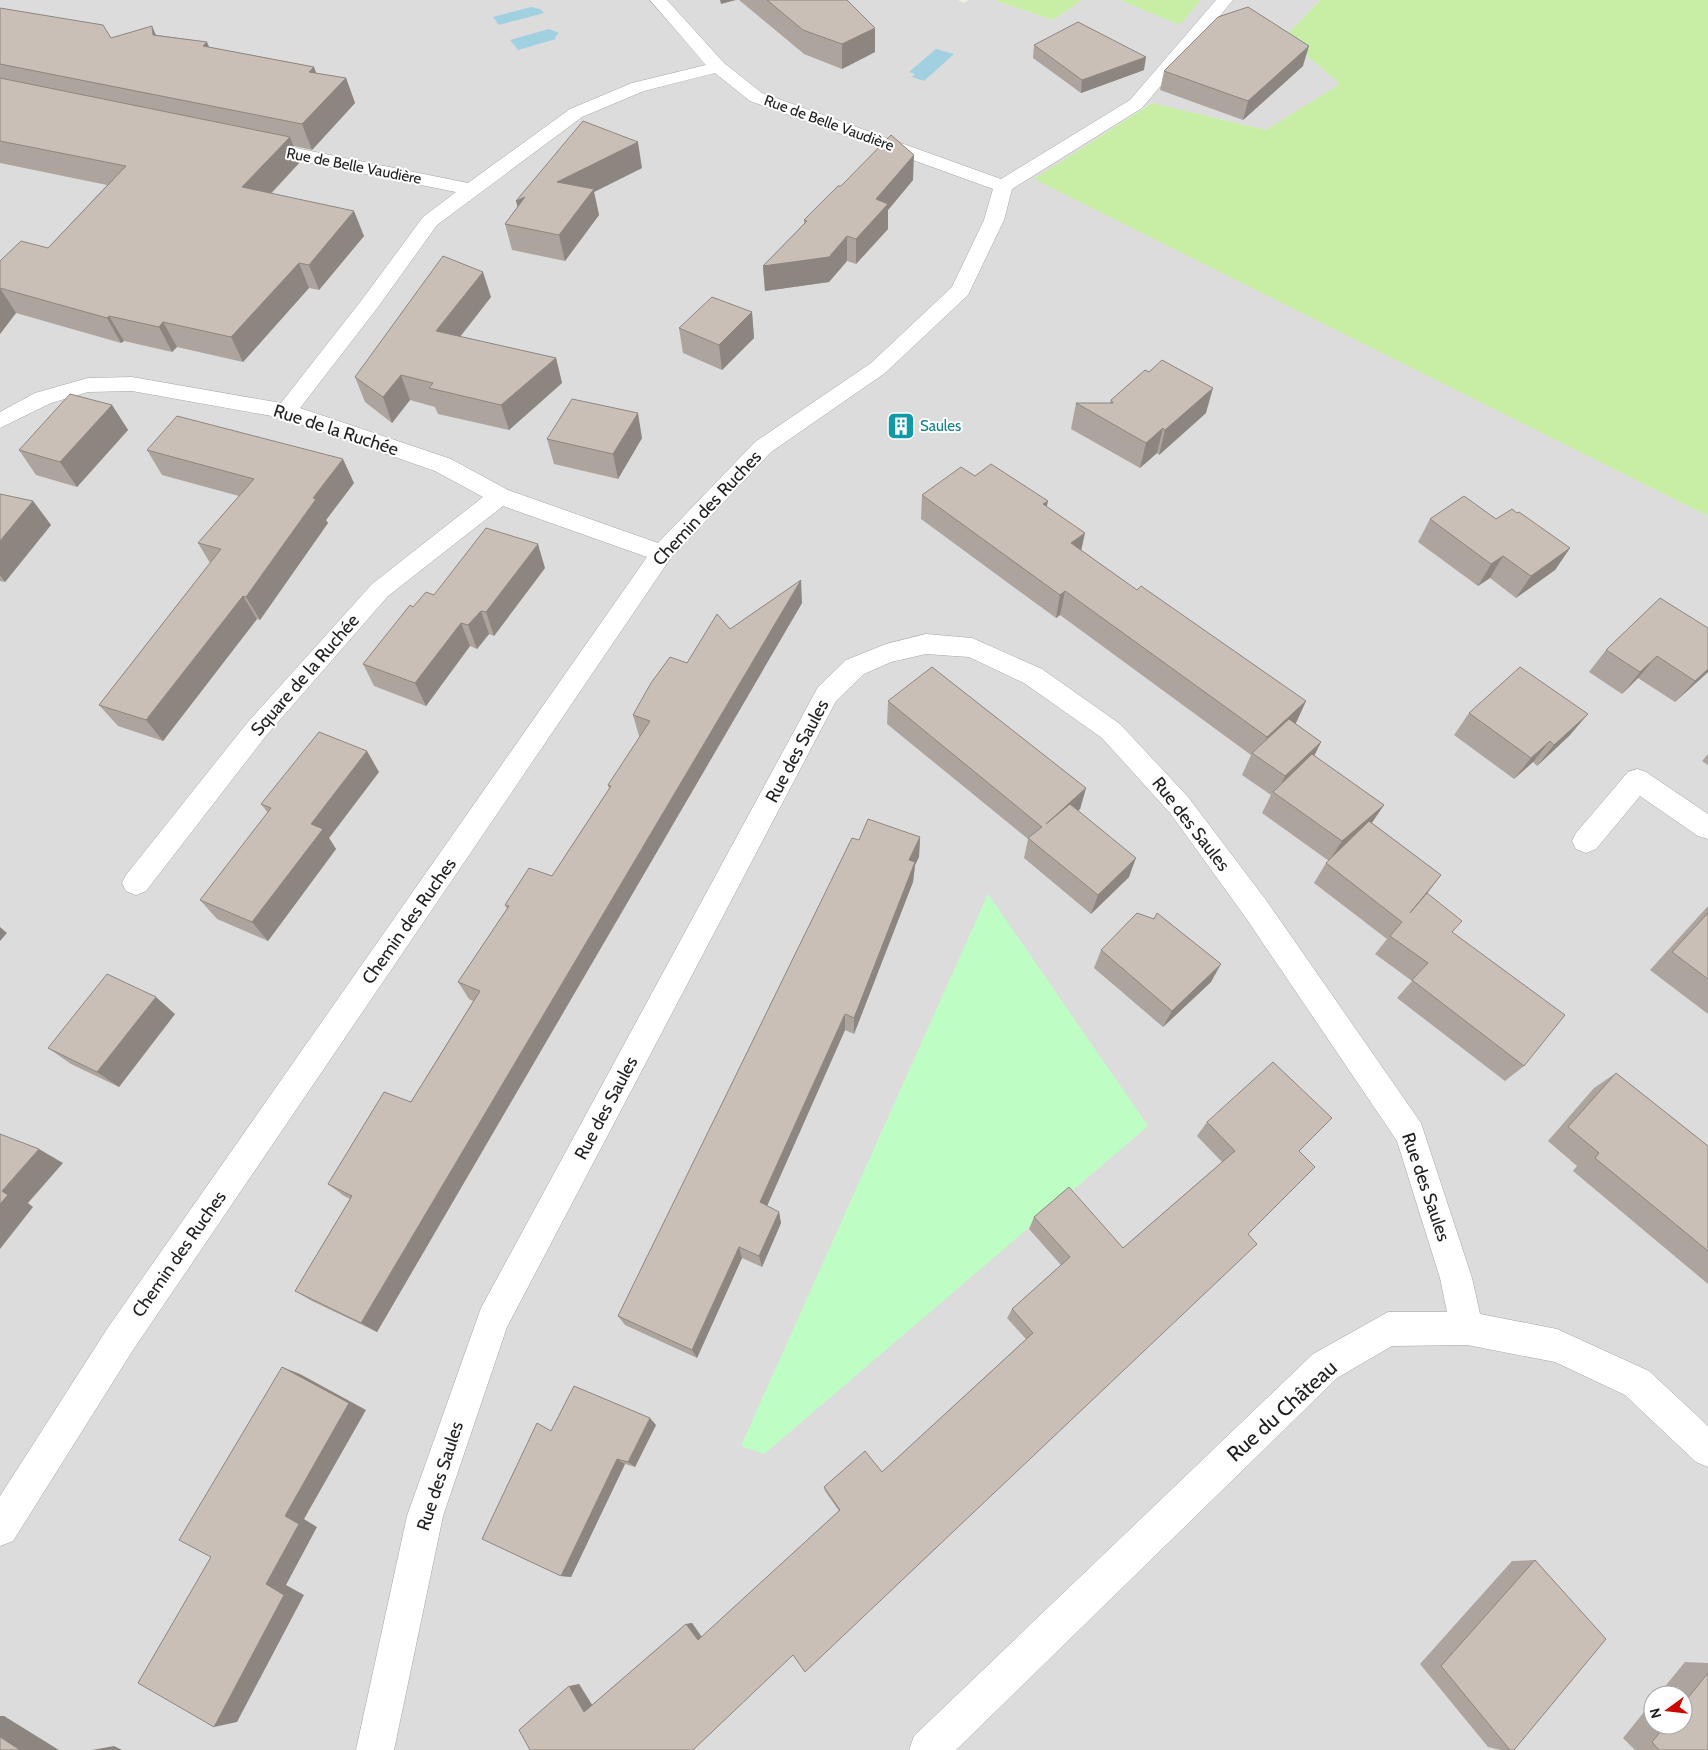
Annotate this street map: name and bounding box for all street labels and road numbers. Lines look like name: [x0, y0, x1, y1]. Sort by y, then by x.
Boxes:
street label: Rue de Belle Vaudière: [762, 91, 897, 155]
street label: Rue de Belle Vaudière: [285, 144, 423, 188]
street label: Rue de la Ruchée: [271, 399, 401, 461]
street label: Chemin des Ruches: [648, 446, 766, 570]
street label: Square de la Ruchée: [246, 610, 364, 740]
street label: Rue des Saules: [761, 696, 833, 806]
street label: Rue des Saules: [1147, 773, 1235, 875]
street label: Chemin des Ruches: [357, 854, 461, 988]
street label: Rue des Saules: [570, 1053, 642, 1163]
street label: Rue des Saules: [1397, 1130, 1455, 1244]
street label: Chemin des Ruches: [127, 1187, 231, 1321]
street label: Rue du Château: [1222, 1355, 1342, 1467]
street label: Rue des Saules: [412, 1419, 468, 1533]

